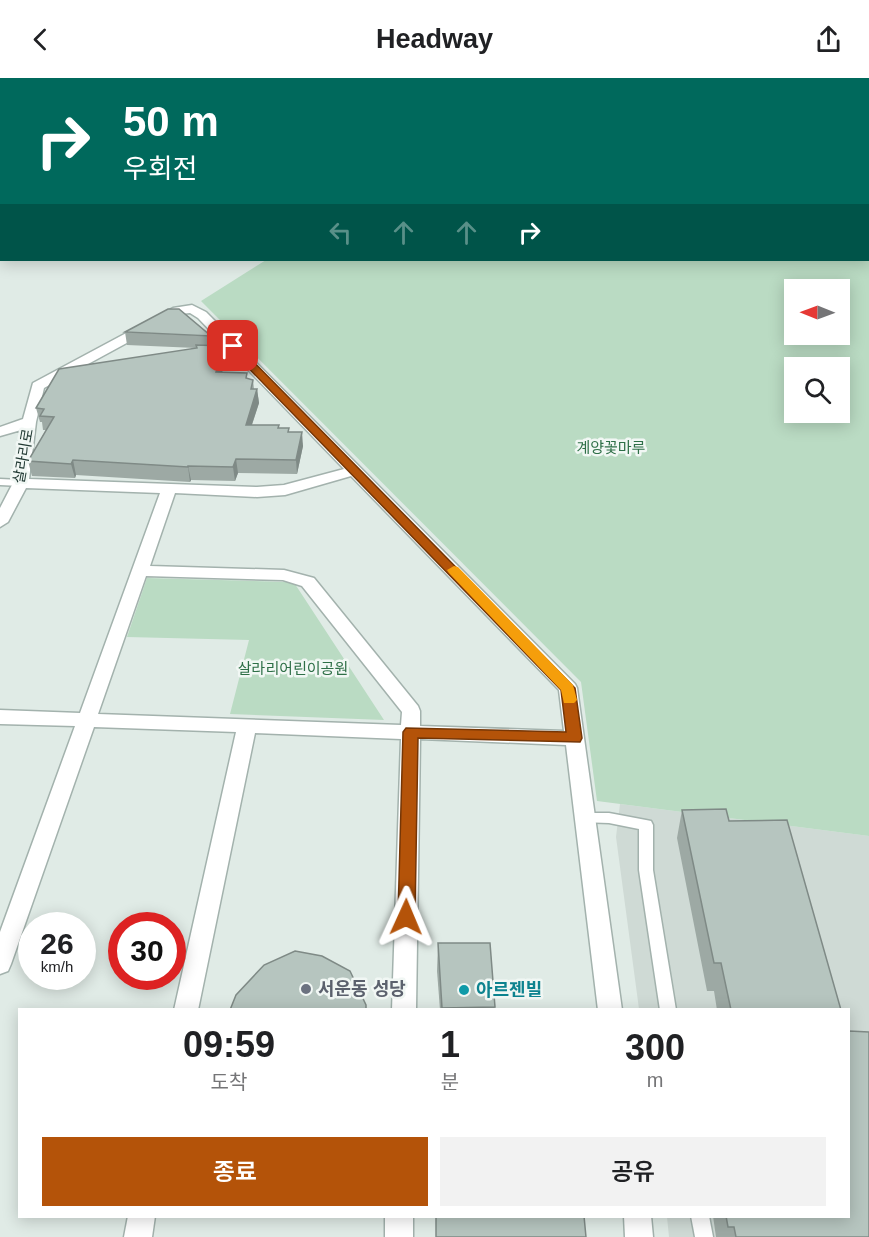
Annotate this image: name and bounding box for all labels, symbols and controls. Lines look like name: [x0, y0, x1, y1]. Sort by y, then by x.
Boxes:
icon: back: [24, 23, 57, 56]
icon: share: [812, 23, 845, 56]
text: Headway: [376, 24, 493, 54]
text: 50 m: [123, 98, 219, 145]
icon: right: [24, 102, 102, 180]
text: 우회전: [123, 154, 198, 184]
icon: left: [324, 216, 357, 249]
icon: ahead: [387, 216, 420, 249]
icon: ahead: [450, 216, 483, 249]
icon: right: [513, 216, 546, 249]
north arrow: [784, 279, 850, 345]
map controls: [784, 279, 850, 423]
pin: [207, 320, 258, 371]
icon: arrive: [216, 329, 249, 362]
button: search: [784, 357, 850, 423]
street label: 살라리로: [10, 427, 36, 485]
park label: 계양꽃마루: [576, 439, 646, 456]
park label: 살라리어린이공원: [238, 660, 348, 677]
position arrow: [374, 885, 438, 949]
speed limit sign: 30: [108, 912, 186, 990]
text: 26: [40, 927, 74, 960]
text: km/h: [41, 958, 73, 975]
place label: 서운동 성당: [318, 979, 406, 999]
place label: 아르젠빌: [476, 980, 542, 1000]
marker: 서운동 성당: [299, 982, 313, 996]
marker: 아르젠빌: [457, 983, 471, 997]
text: 09:59: [183, 1024, 275, 1065]
text: 1: [440, 1024, 460, 1065]
text: 300: [625, 1027, 685, 1068]
text: m: [647, 1069, 663, 1091]
text: 도착: [211, 1071, 247, 1093]
text: 분: [441, 1071, 459, 1093]
button: 종료: [42, 1137, 428, 1206]
button: 공유: [440, 1137, 826, 1206]

